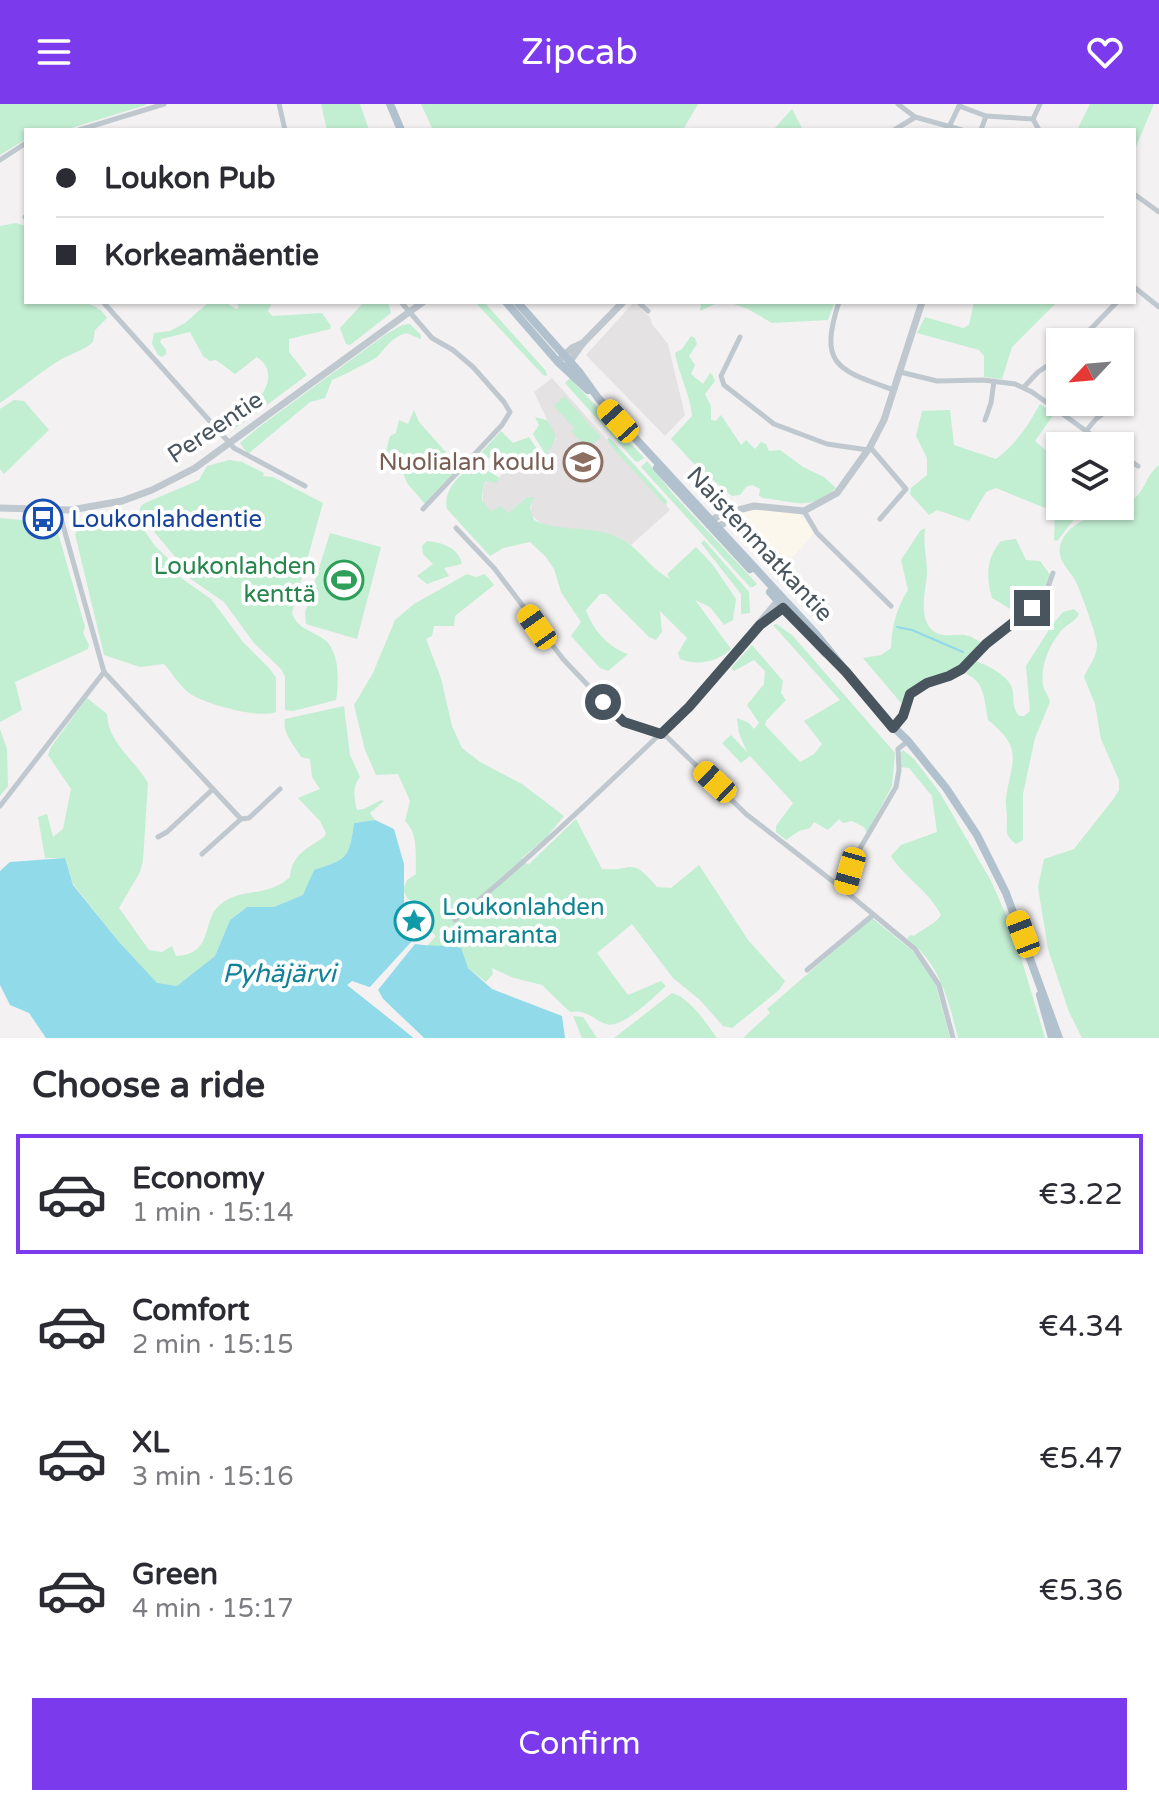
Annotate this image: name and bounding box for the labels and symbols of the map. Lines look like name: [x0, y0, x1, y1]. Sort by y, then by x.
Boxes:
north arrow: [1046, 328, 1134, 416]
street label: Pereentie: [162, 385, 268, 470]
car: [593, 395, 643, 447]
school or university icon: Nuolialan koulu: [562, 441, 604, 483]
place label: Nuolialan koulu: [378, 448, 555, 477]
street label: Naistenmatkantie: [680, 461, 839, 628]
bus stop icon: Loukonlahdentie: [22, 498, 64, 540]
place label: Loukonlahdentie: [71, 505, 262, 534]
place label: Loukonlahden kenttä: [153, 552, 316, 609]
sports icon: Loukonlahden kenttä: [323, 559, 365, 601]
route end: [1014, 590, 1050, 626]
car: [513, 600, 561, 654]
route start: [585, 684, 621, 720]
car: [689, 757, 741, 807]
car: [832, 845, 868, 897]
place label: Loukonlahden uimaranta: [442, 893, 605, 950]
place icon: Loukonlahden uimaranta: [393, 900, 435, 942]
car: [1003, 907, 1043, 961]
water label: Pyhäjärvi: [222, 958, 339, 989]

